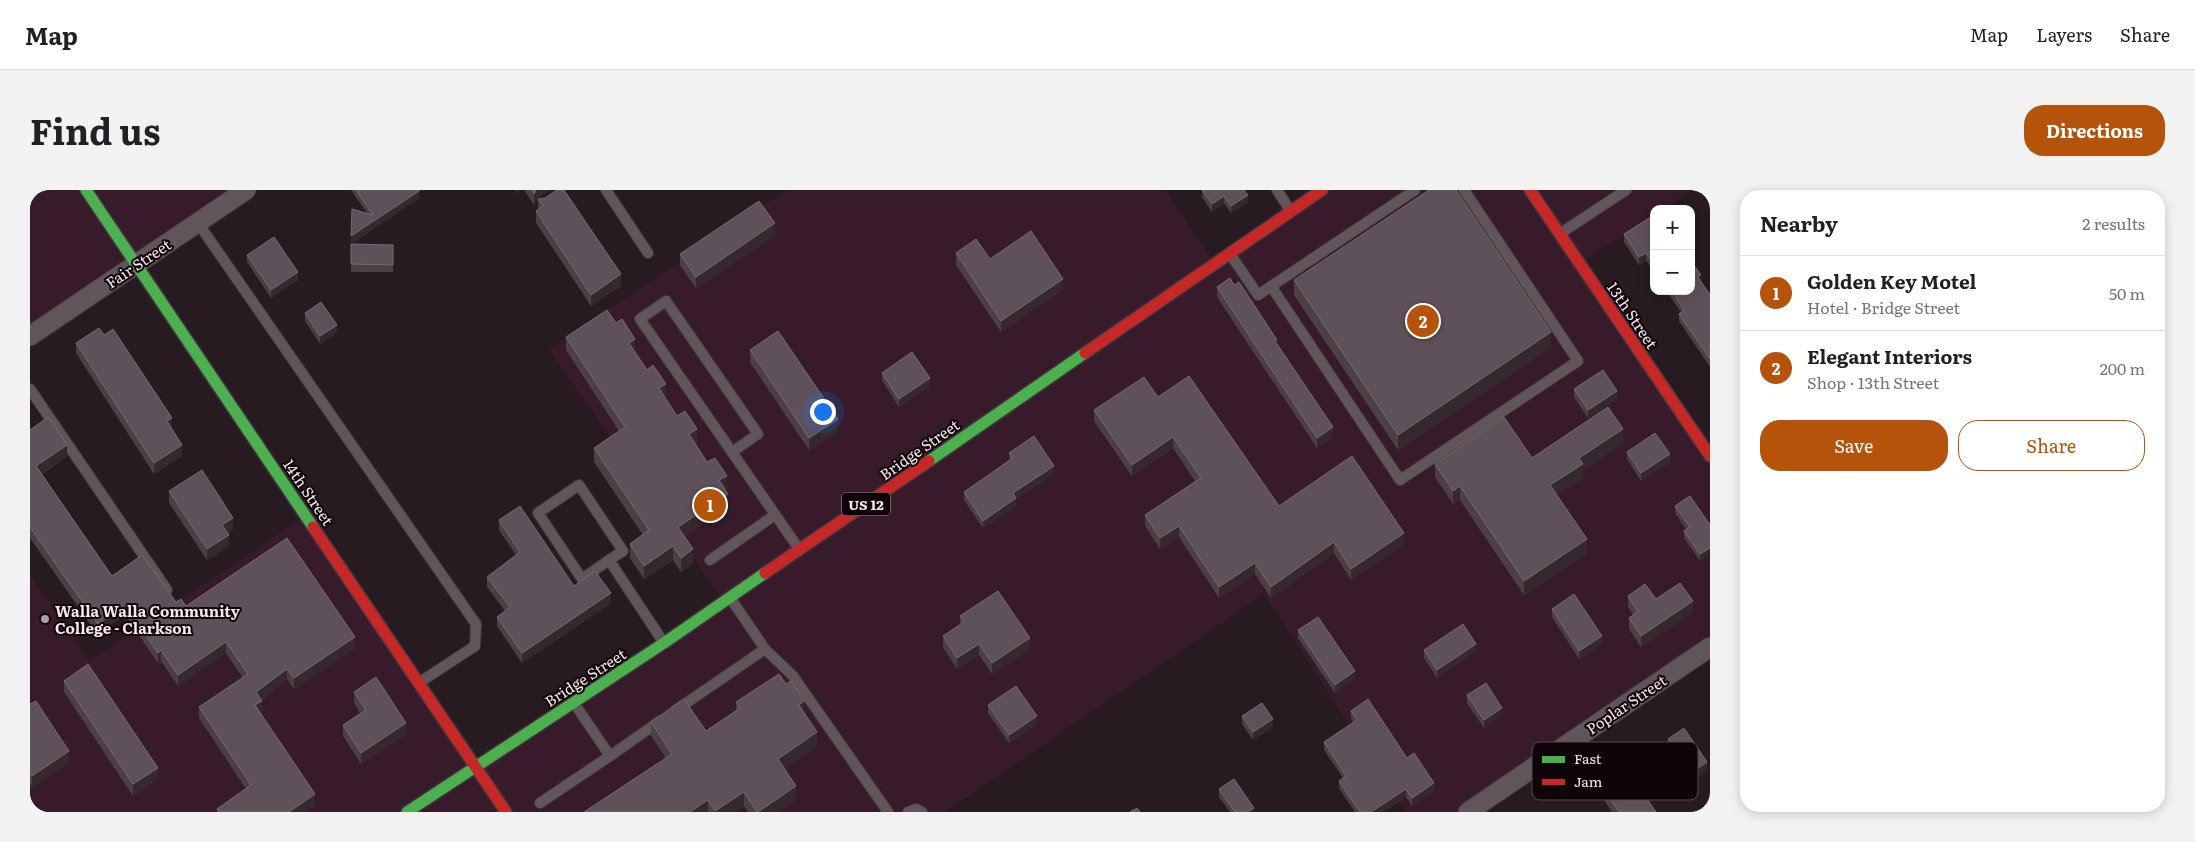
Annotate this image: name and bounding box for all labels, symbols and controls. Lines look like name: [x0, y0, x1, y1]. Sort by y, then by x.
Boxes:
text: Map: [25, 17, 78, 52]
text: Map: [1970, 21, 2008, 48]
text: Layers: [2036, 21, 2092, 48]
text: Share: [2120, 21, 2170, 48]
text: Find us: [30, 104, 160, 156]
button: Directions: [2024, 105, 2165, 156]
map controls: [1650, 205, 1695, 295]
button: +: [1650, 205, 1695, 250]
text: Nearby: [1760, 207, 1838, 238]
text: 2 results: [2082, 211, 2145, 235]
street label: Fair Street: [101, 233, 175, 293]
button: −: [1650, 250, 1695, 295]
text: Golden Key Motel: [1807, 267, 1976, 295]
street label: 13th Street: [1602, 277, 1664, 353]
text: 1: [1773, 281, 1779, 305]
text: 50 m: [2109, 281, 2145, 305]
text: Hotel · Bridge Street: [1807, 295, 1960, 319]
pin: 2: [1407, 302, 1439, 340]
text: Elegant Interiors: [1807, 342, 1972, 370]
text: 2: [1772, 356, 1780, 380]
text: 200 m: [2100, 356, 2145, 380]
text: Shop · 13th Street: [1807, 370, 1939, 394]
your location: [810, 399, 836, 425]
street label: Bridge Street: [874, 413, 964, 485]
button: Save: [1760, 420, 1948, 471]
button: Share: [1958, 420, 2145, 471]
street label: 14th Street: [278, 454, 340, 530]
pin: 1: [694, 486, 726, 524]
road number: US 12: [842, 492, 890, 516]
place label: Walla Walla Community College - Clarkson: [55, 599, 241, 639]
marker: Walla Walla Community College - Clarkson: [39, 613, 51, 625]
street label: Bridge Street: [540, 642, 630, 712]
street label: Poplar Street: [1581, 669, 1671, 739]
legend: [1532, 742, 1698, 800]
text: Fast: [1574, 748, 1602, 768]
text: Jam: [1574, 771, 1603, 791]

